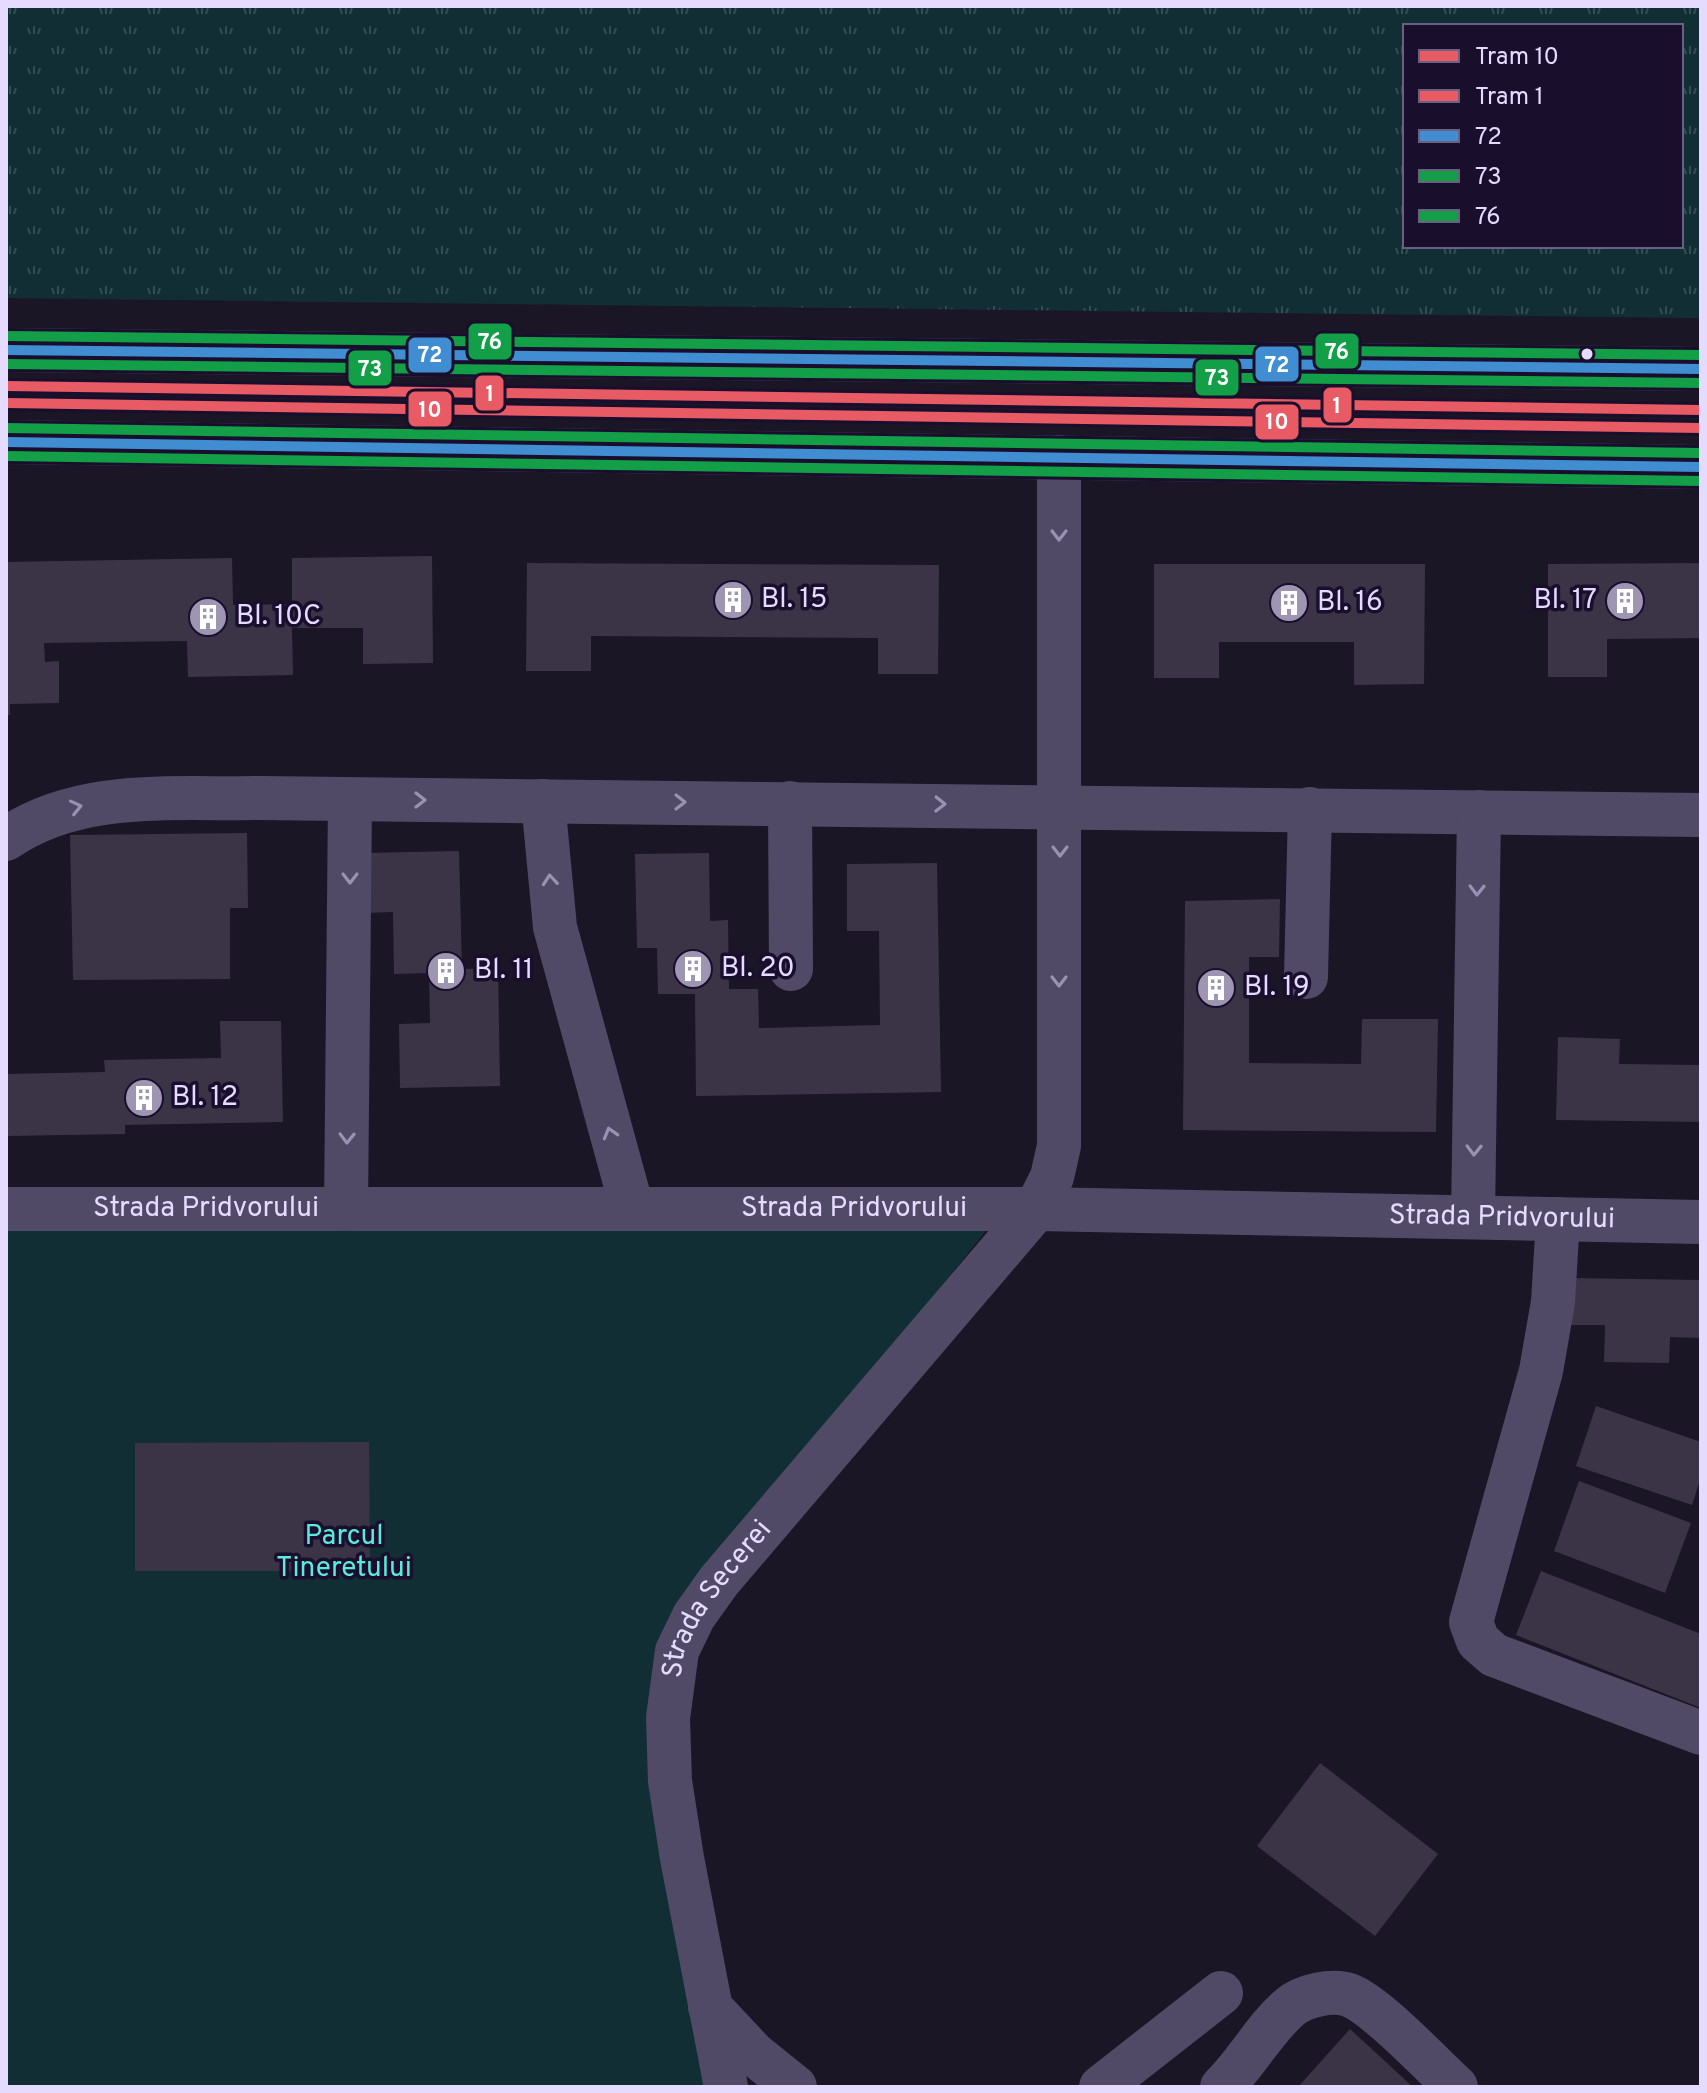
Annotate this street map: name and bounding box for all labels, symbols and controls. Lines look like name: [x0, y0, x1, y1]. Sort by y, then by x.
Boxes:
legend: [1403, 24, 1683, 248]
text: Tram 10: [1475, 43, 1559, 73]
text: Tram 1: [1475, 83, 1544, 113]
text: 72: [1475, 123, 1502, 153]
text: 73: [1475, 163, 1502, 193]
text: 76: [1475, 203, 1501, 233]
line badge: 76: [467, 322, 513, 361]
text: 76: [478, 330, 502, 357]
line badge: 76: [1314, 332, 1360, 370]
line badge: 72: [407, 336, 453, 374]
text: 76: [1325, 340, 1349, 367]
text: 72: [418, 343, 442, 370]
line badge: 72: [1254, 345, 1300, 383]
unlabelled marker: [1579, 346, 1595, 362]
line badge: 73: [347, 349, 393, 387]
text: 72: [1265, 353, 1289, 380]
text: 73: [358, 357, 382, 384]
line badge: 73: [1194, 358, 1240, 397]
text: 73: [1205, 366, 1229, 393]
line badge: 1: [474, 374, 505, 412]
text: 1: [486, 382, 494, 409]
line badge: 1: [1322, 386, 1353, 424]
line badge: 10: [407, 390, 453, 428]
text: 1: [1333, 394, 1341, 421]
text: 10: [418, 398, 442, 425]
line badge: 10: [1254, 403, 1300, 441]
text: 10: [1265, 410, 1289, 437]
one-way arrow: [1050, 529, 1068, 542]
building icon: Bl. 15: [712, 579, 754, 621]
building icon: Bl. 17: [1604, 580, 1646, 622]
place label: Bl. 15: [761, 582, 827, 618]
building icon: Bl. 16: [1268, 582, 1310, 624]
place label: Bl. 17: [1533, 583, 1597, 619]
place label: Bl. 16: [1317, 585, 1383, 621]
building icon: Bl. 10C: [187, 596, 229, 638]
place label: Bl. 10C: [236, 599, 321, 635]
one-way arrow: [414, 791, 427, 809]
one-way arrow: [674, 793, 687, 811]
one-way arrow: [934, 796, 947, 813]
one-way arrow: [69, 800, 83, 817]
one-way arrow: [1051, 845, 1069, 858]
one-way arrow: [341, 872, 359, 885]
one-way arrow: [541, 874, 558, 887]
one-way arrow: [1469, 884, 1486, 897]
building icon: Bl. 20: [672, 948, 714, 990]
building icon: Bl. 11: [425, 950, 467, 992]
place label: Bl. 20: [721, 951, 795, 987]
place label: Bl. 11: [474, 953, 533, 989]
building icon: Bl. 19: [1195, 967, 1237, 1009]
place label: Bl. 19: [1244, 970, 1310, 1006]
one-way arrow: [1050, 975, 1068, 988]
building icon: Bl. 12: [123, 1077, 165, 1119]
place label: Bl. 12: [172, 1080, 238, 1116]
one-way arrow: [603, 1126, 619, 1140]
one-way arrow: [338, 1132, 356, 1145]
one-way arrow: [1465, 1144, 1483, 1157]
street label: Strada Pridvorului: [93, 1191, 319, 1227]
street label: Strada Pridvorului: [741, 1191, 967, 1227]
street label: Strada Pridvorului: [1389, 1198, 1615, 1238]
street label: Strada Secerei: [656, 1513, 780, 1680]
park label: Parcul Tineretului: [276, 1519, 412, 1587]

